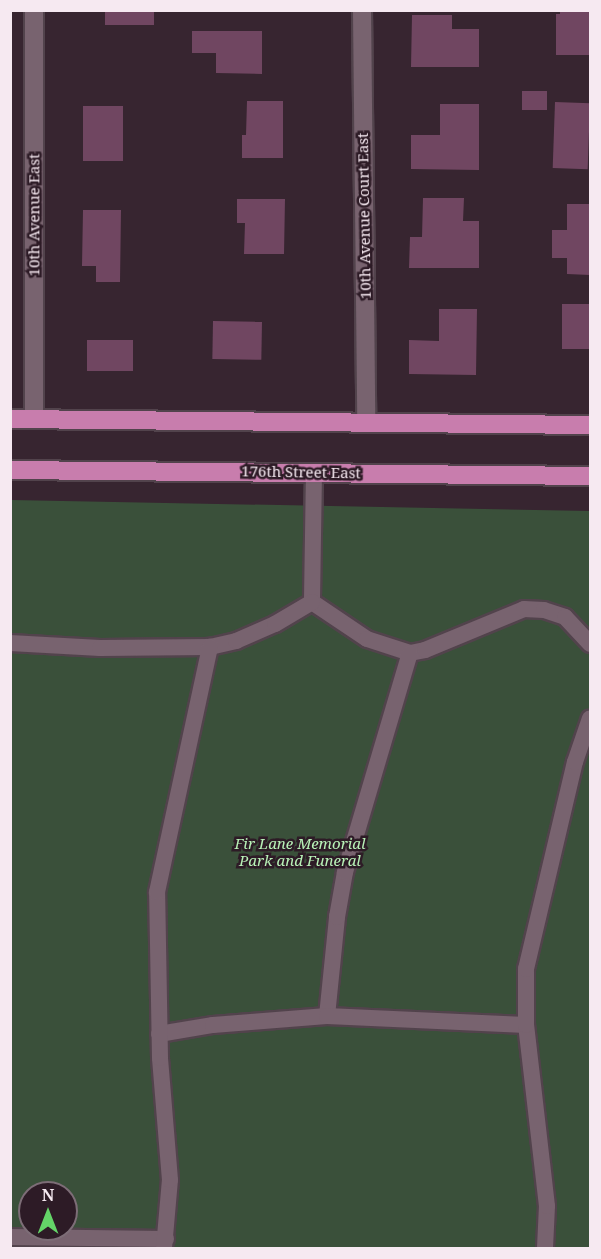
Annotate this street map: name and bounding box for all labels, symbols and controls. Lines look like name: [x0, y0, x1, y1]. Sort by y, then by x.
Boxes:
street label: 10th Avenue Court East: [354, 133, 374, 299]
street label: 10th Avenue East: [25, 154, 43, 276]
street label: 176th Street East: [241, 462, 361, 482]
park label: Fir Lane Memorial Park and Funeral: [235, 834, 365, 869]
north arrow: [18, 1181, 78, 1241]
text: N: [42, 1184, 54, 1206]

